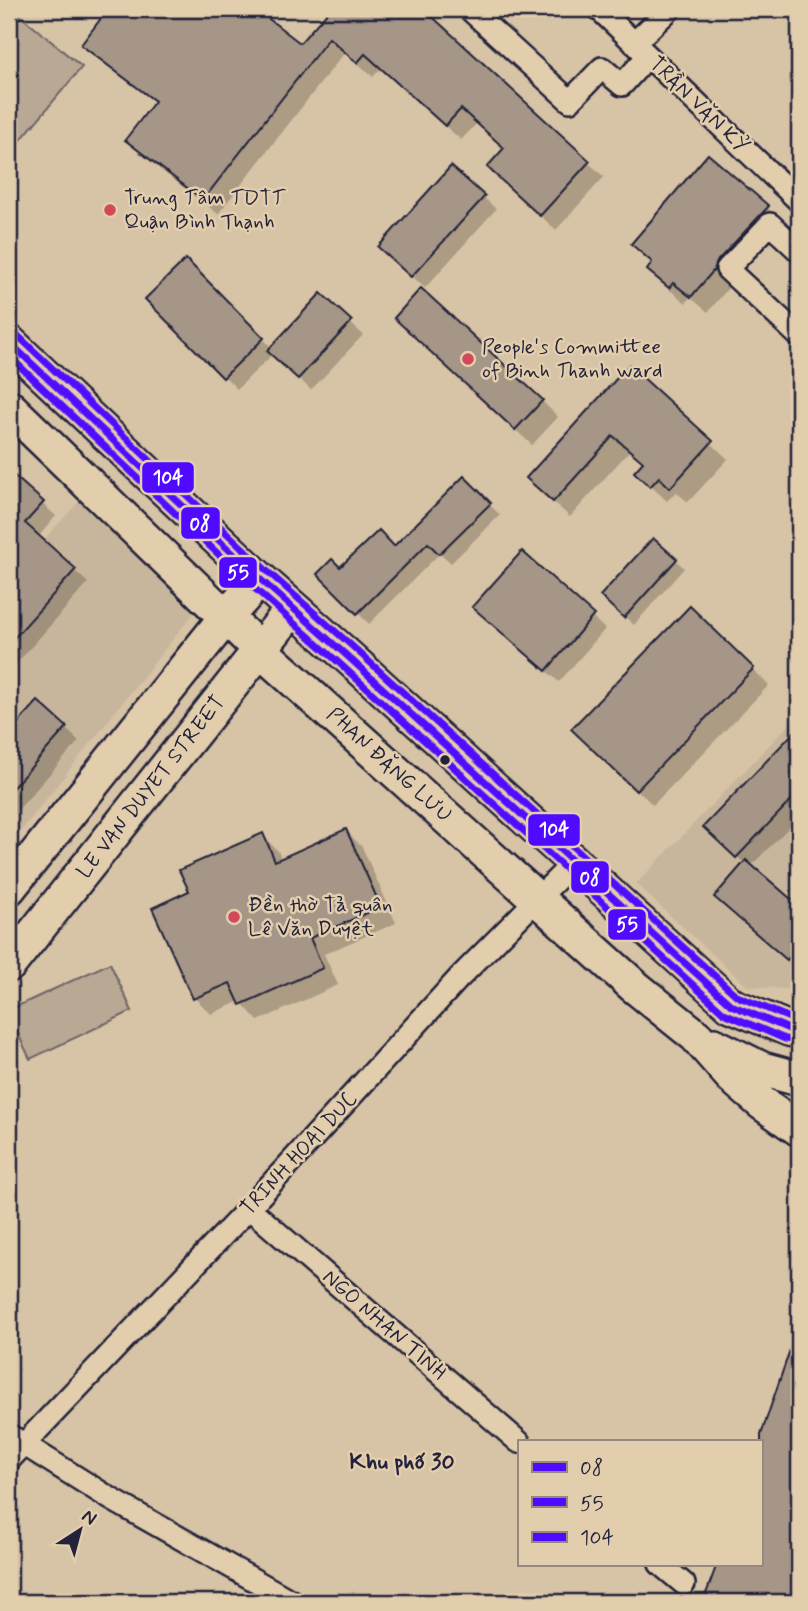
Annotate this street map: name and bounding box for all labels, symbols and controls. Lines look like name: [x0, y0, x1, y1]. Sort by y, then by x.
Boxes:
street label: TRẦN VĂN KỶ: [643, 50, 755, 160]
place label: Trung Tâm TDTT Quận Bình Thạnh: [124, 184, 286, 236]
marker: Trung Tâm TDTT Quận Bình Thạnh: [102, 202, 118, 218]
place label: People's Committee of Binh Thanh ward: [482, 333, 663, 385]
marker: People's Committee of Binh Thanh ward: [460, 351, 476, 367]
line badge: 104: [141, 461, 195, 494]
text: 104: [153, 466, 184, 491]
line badge: 08: [180, 506, 221, 540]
text: 08: [189, 512, 211, 537]
line badge: 55: [218, 556, 258, 589]
text: 55: [227, 561, 249, 586]
street label: LE VAN DUYET STREET: [71, 690, 231, 884]
street label: PHAN ĐĂNG LƯU: [320, 701, 458, 829]
unlabelled marker: [438, 753, 452, 767]
line badge: 104: [527, 813, 581, 847]
text: 104: [539, 818, 570, 843]
line badge: 08: [570, 860, 610, 894]
text: 08: [579, 866, 601, 891]
place label: Đền thờ Tả quân Lê Văn Duyệt: [248, 891, 393, 943]
line badge: 55: [607, 908, 647, 941]
marker: Đền thờ Tả quân Lê Văn Duyệt: [226, 909, 242, 925]
text: 55: [616, 913, 638, 938]
street label: TRINH HOAI DUC: [234, 1086, 364, 1222]
street label: NGO NHAN TINH: [316, 1263, 452, 1387]
legend: [518, 1440, 762, 1566]
district label: Khu phố 30: [349, 1448, 455, 1478]
text: 08: [580, 1454, 603, 1482]
text: 55: [580, 1490, 604, 1518]
north arrow: [46, 1496, 116, 1566]
text: N: [77, 1504, 102, 1531]
text: 104: [580, 1524, 614, 1552]

